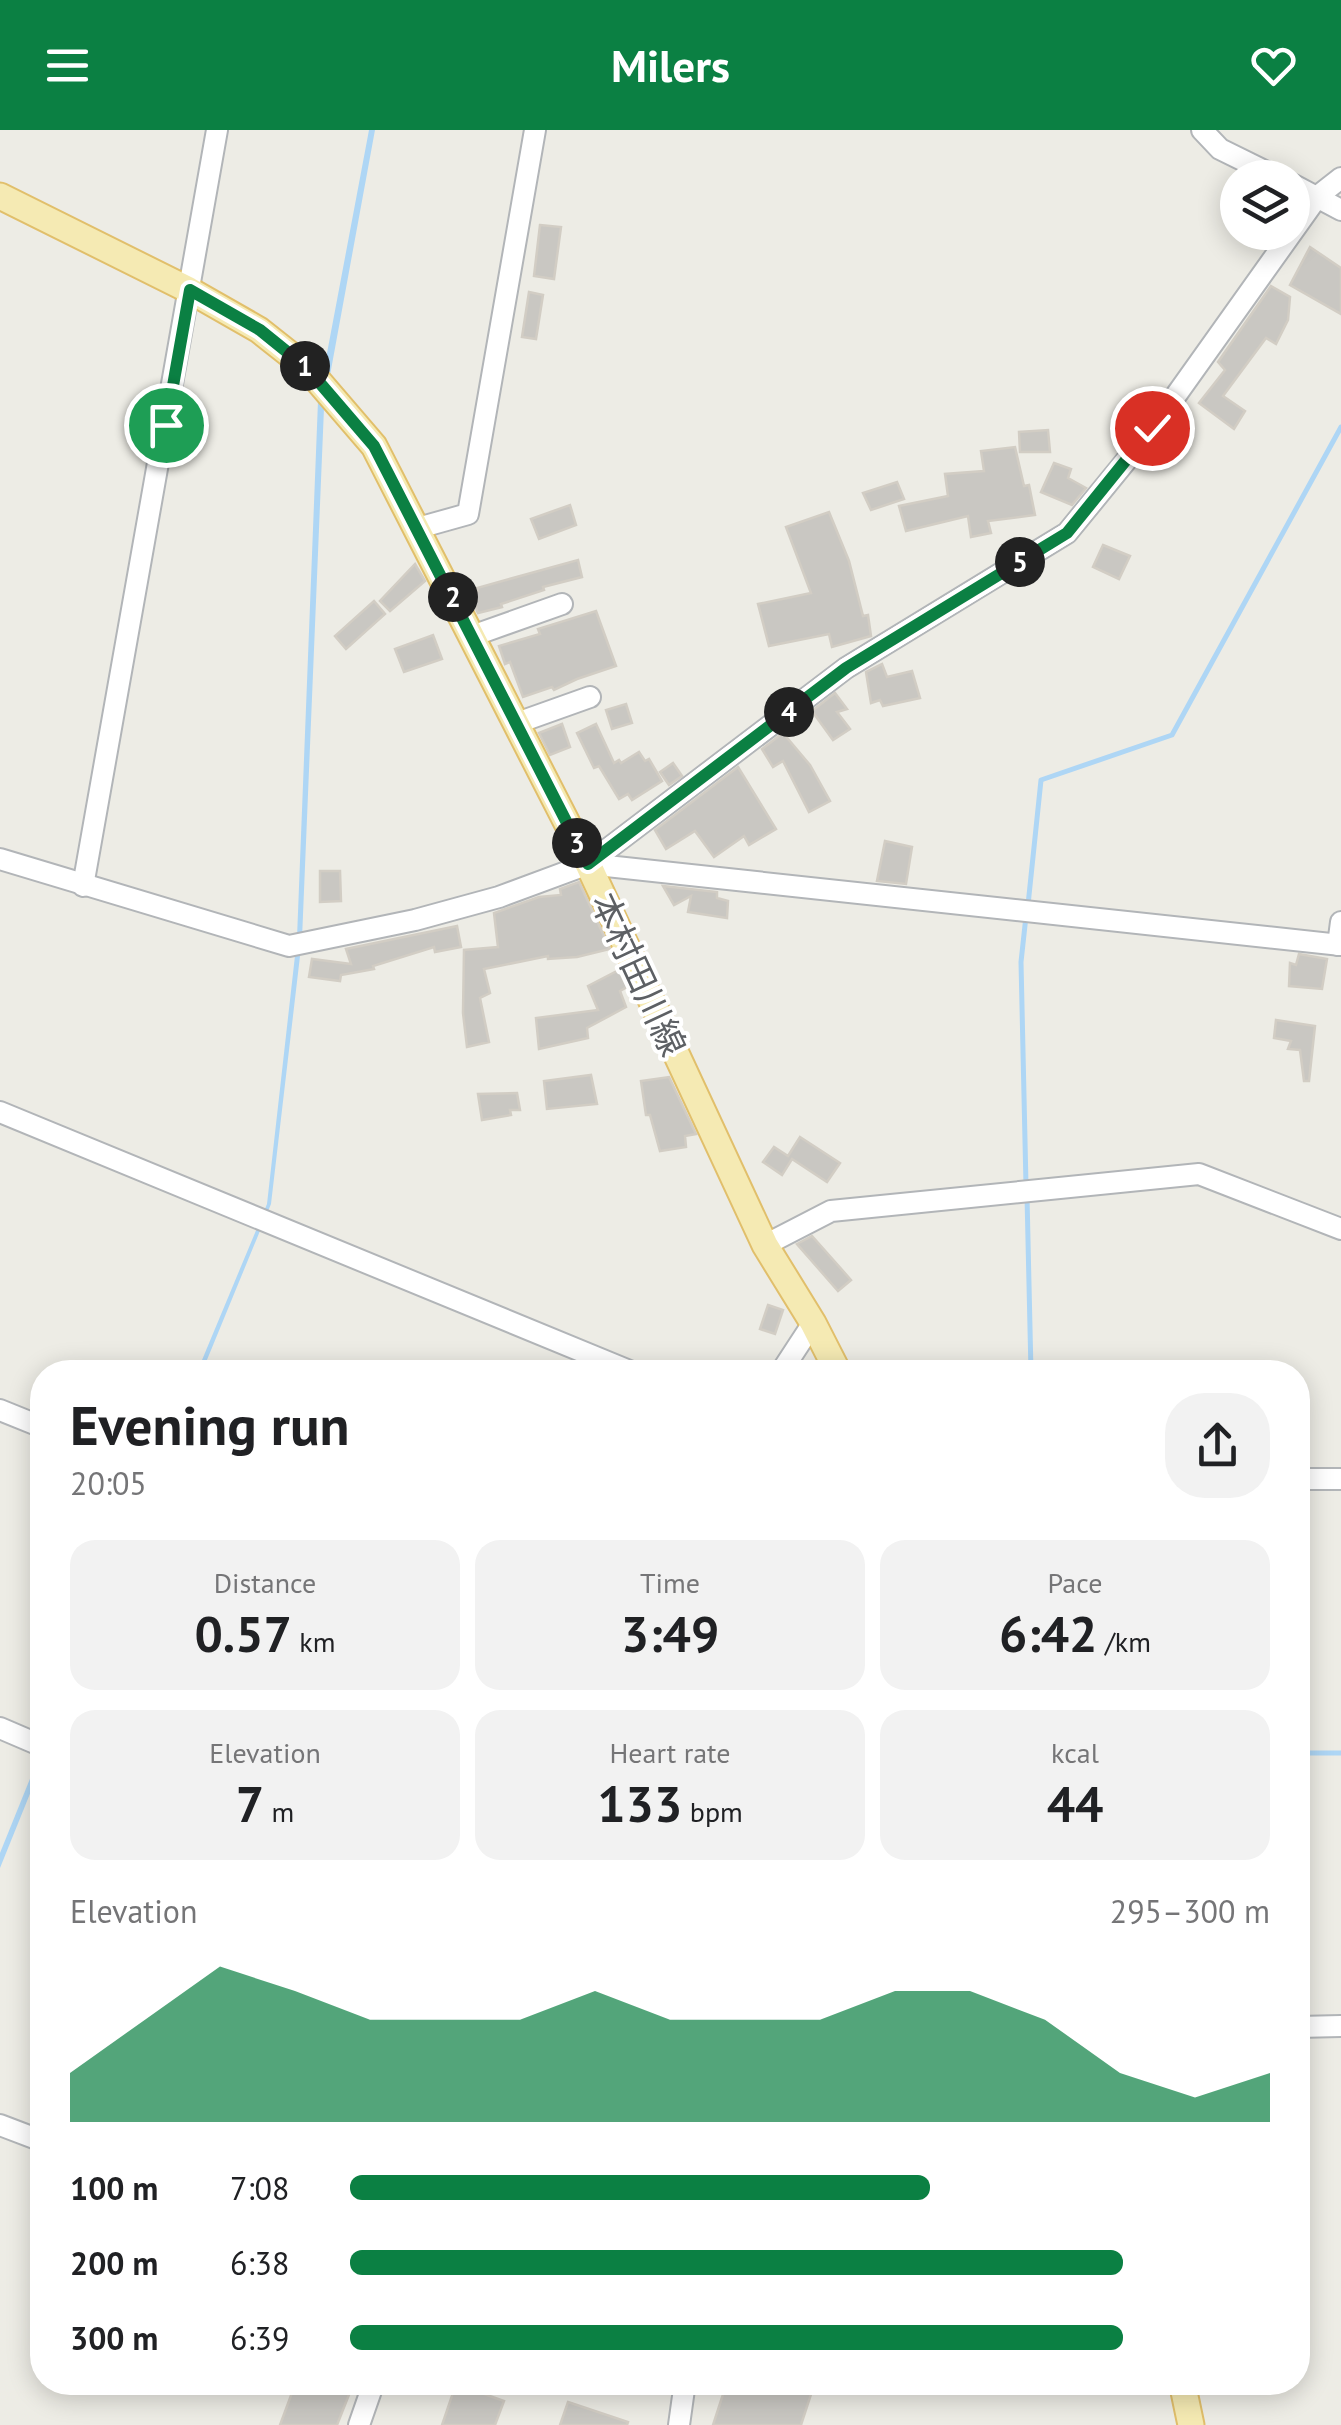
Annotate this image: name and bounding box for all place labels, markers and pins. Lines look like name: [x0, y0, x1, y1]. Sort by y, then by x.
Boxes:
pin: 1: [280, 341, 330, 391]
pin: [124, 383, 209, 468]
pin: [1110, 386, 1195, 471]
pin: 5: [995, 537, 1045, 587]
pin: 2: [428, 572, 478, 622]
pin: 4: [764, 687, 814, 737]
pin: 3: [552, 818, 602, 868]

